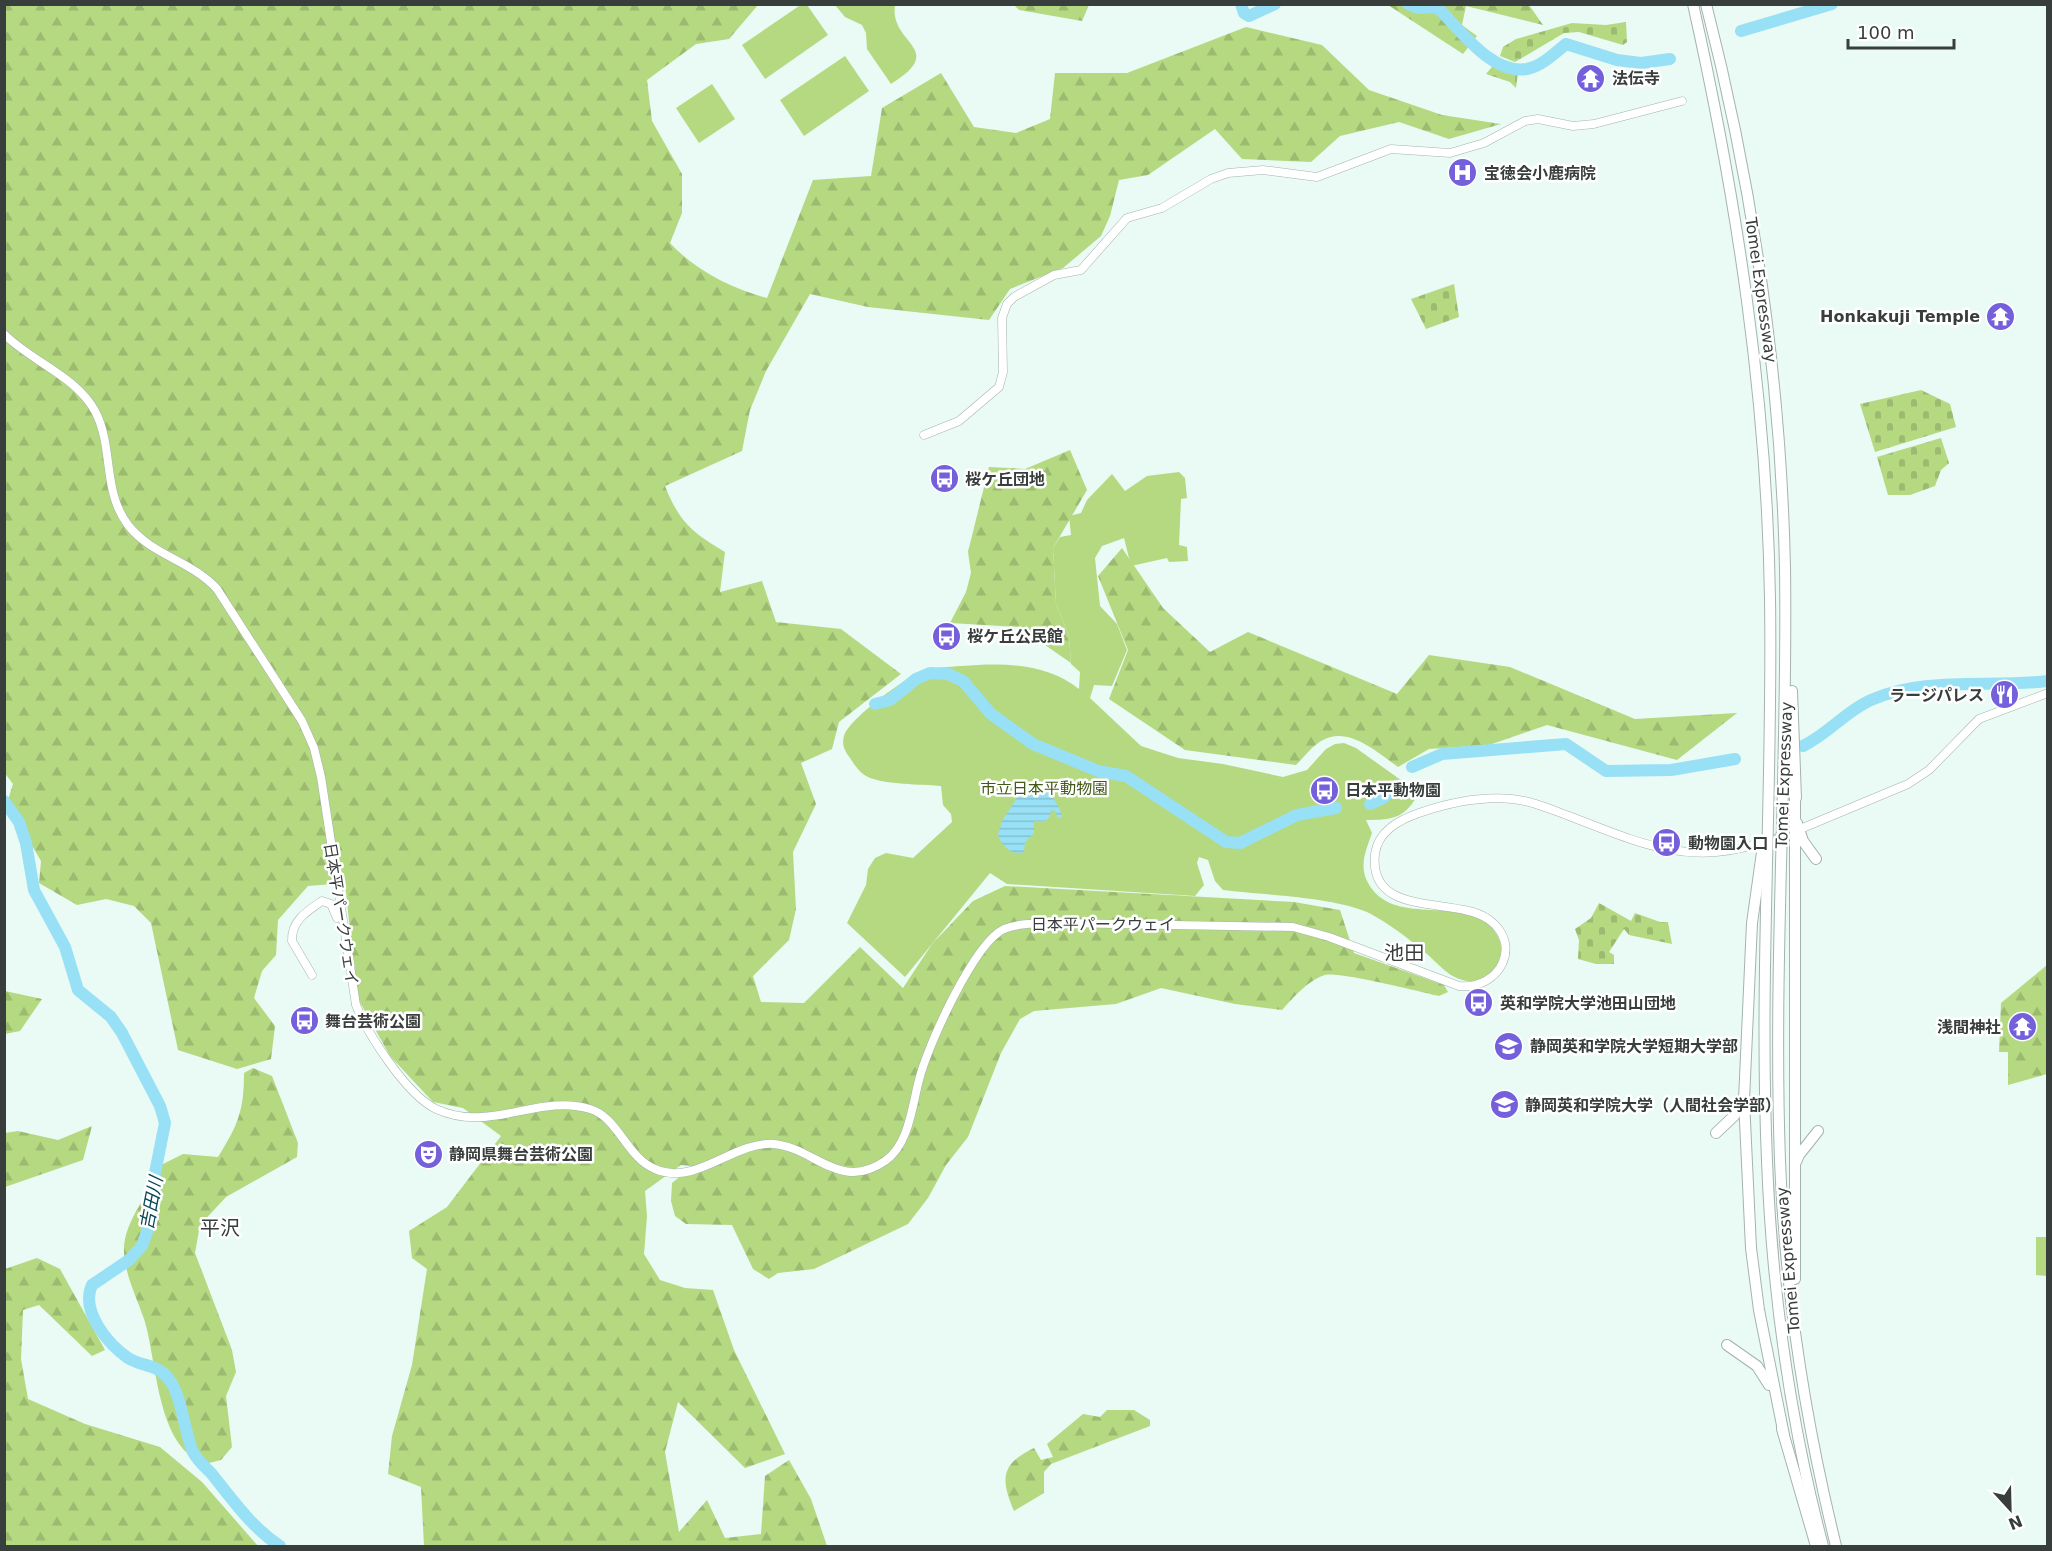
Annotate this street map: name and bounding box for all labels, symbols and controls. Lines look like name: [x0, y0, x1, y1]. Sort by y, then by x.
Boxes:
scale bar: [1848, 12, 1954, 50]
text: 100 m: [1857, 22, 1915, 43]
temple icon: 法伝寺: [1575, 62, 1607, 94]
place label: 法伝寺: [1612, 69, 1660, 88]
hospital icon: 宝徳会小鹿病院: [1447, 157, 1479, 189]
place label: 宝徳会小鹿病院: [1484, 164, 1596, 183]
street label: Tomei Expressway: [1741, 215, 1781, 364]
temple icon: Honkakuji Temple: [1985, 300, 2017, 332]
place label: Honkakuji Temple: [1820, 307, 1980, 326]
bus stop icon: 桜ケ丘団地: [928, 463, 960, 495]
place label: 桜ケ丘団地: [965, 470, 1045, 489]
bus stop icon: 桜ケ丘公民館: [930, 620, 962, 652]
place label: 桜ケ丘公民館: [967, 627, 1063, 646]
restaurant icon: ラージパレス: [1989, 679, 2021, 711]
place label: ラージパレス: [1889, 686, 1984, 705]
street label: Tomei Expressway: [1772, 701, 1796, 850]
bus stop icon: 日本平動物園: [1308, 774, 1340, 806]
park label: 市立日本平動物園: [980, 779, 1108, 798]
place label: 日本平動物園: [1345, 781, 1441, 800]
bus stop icon: 動物園入口: [1651, 827, 1683, 859]
place label: 動物園入口: [1688, 834, 1768, 853]
street label: 日本平パークウェイ: [320, 841, 362, 987]
street label: 日本平パークウェイ: [1031, 915, 1175, 934]
district label: 池田: [1384, 941, 1424, 965]
bus stop icon: 英和学院大学池田山団地: [1463, 987, 1495, 1019]
place label: 英和学院大学池田山団地: [1500, 994, 1676, 1013]
bus stop icon: 舞台芸術公園: [288, 1005, 320, 1037]
temple icon: 浅間神社: [2006, 1011, 2038, 1043]
place label: 舞台芸術公園: [325, 1012, 421, 1031]
place label: 浅間神社: [1937, 1018, 2001, 1037]
school or university icon: 静岡英和学院大学短期大学部: [1493, 1030, 1525, 1062]
place label: 静岡英和学院大学短期大学部: [1530, 1037, 1738, 1056]
school or university icon: 静岡英和学院大学（人間社会学部）: [1488, 1089, 1520, 1121]
place label: 静岡英和学院大学（人間社会学部）: [1525, 1096, 1781, 1115]
theatre icon: 静岡県舞台芸術公園: [412, 1138, 444, 1170]
place label: 静岡県舞台芸術公園: [449, 1145, 593, 1164]
water label: 吉田川: [136, 1173, 167, 1232]
street label: Tomei Expressway: [1772, 1186, 1804, 1335]
district label: 平沢: [200, 1216, 240, 1240]
north arrow: [1980, 1479, 2040, 1539]
text: N: [2006, 1511, 2025, 1534]

